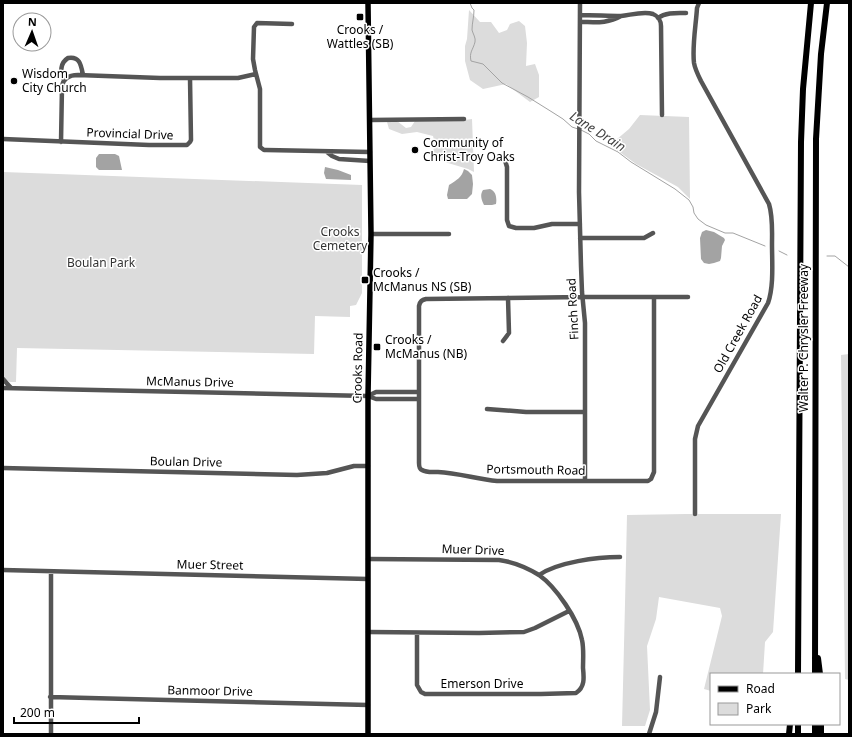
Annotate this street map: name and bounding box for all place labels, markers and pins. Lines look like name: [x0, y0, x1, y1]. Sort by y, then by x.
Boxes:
marker: Crooks / Wattles (SB): [355, 12, 365, 22]
place label: Crooks / Wattles (SB): [327, 21, 394, 52]
place label: Wisdom City Church: [22, 65, 87, 96]
marker: Wisdom City Church: [9, 76, 19, 86]
place label: Community of Christ-Troy Oaks: [423, 134, 515, 165]
marker: Community of Christ-Troy Oaks: [410, 145, 420, 155]
place label: Crooks / McManus NS (SB): [373, 264, 472, 295]
marker: Crooks / McManus NS (SB): [360, 275, 370, 285]
place label: Crooks / McManus (NB): [385, 331, 467, 362]
marker: Crooks / McManus (NB): [372, 342, 382, 352]

